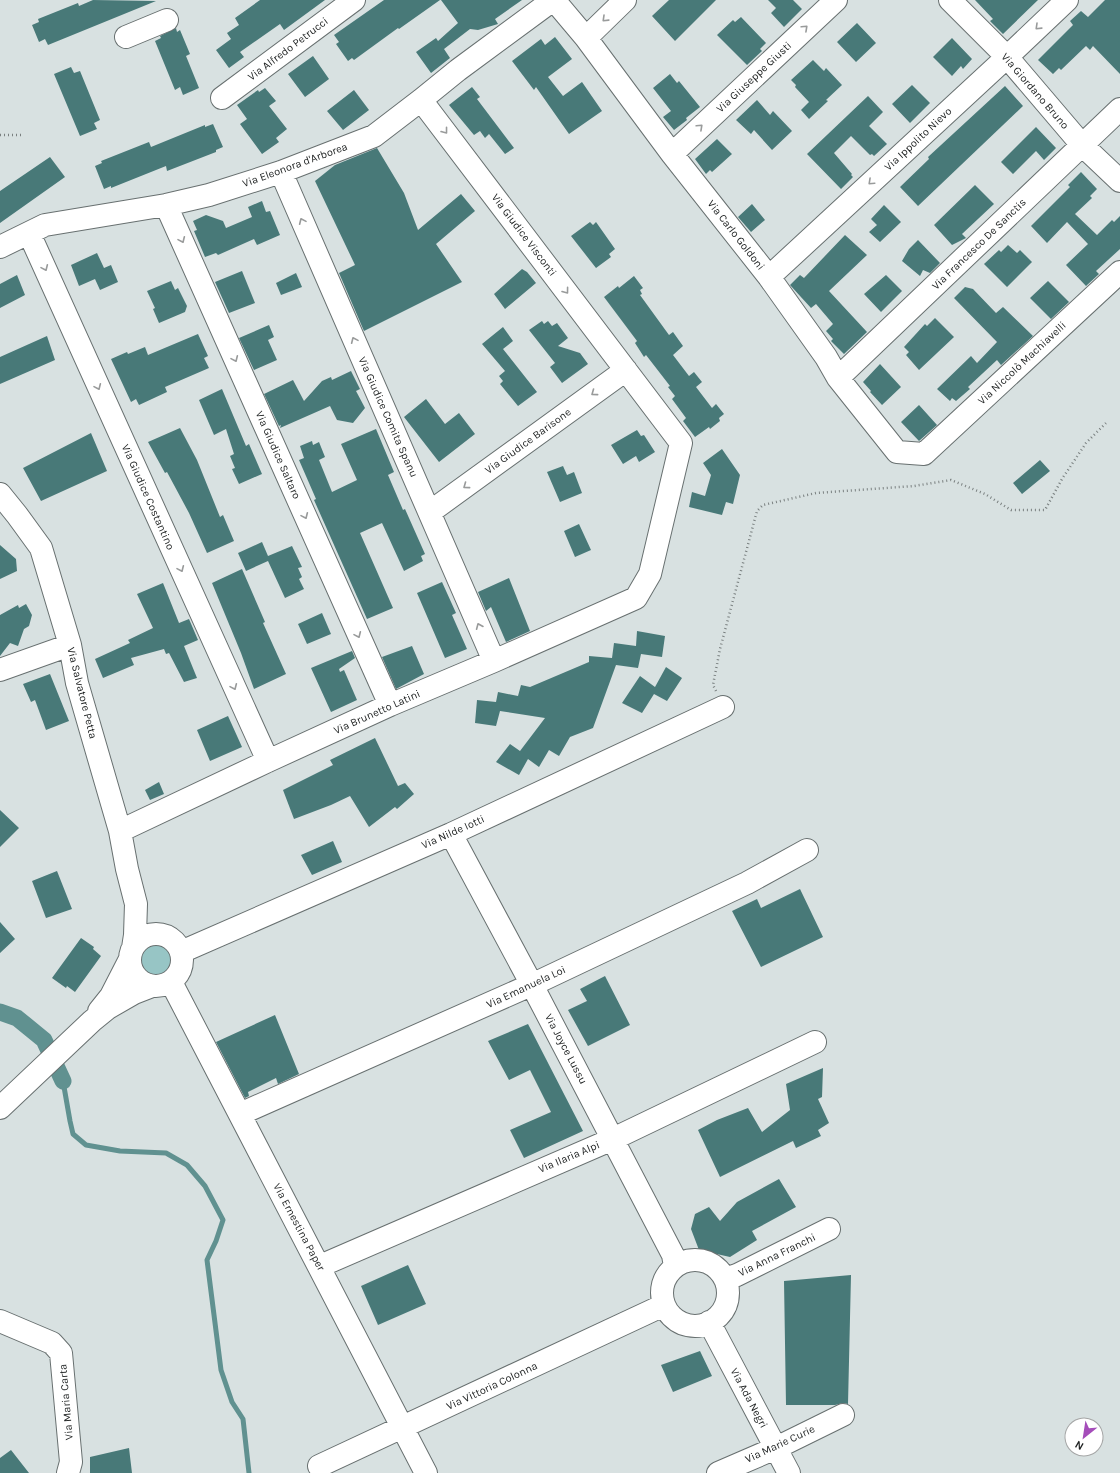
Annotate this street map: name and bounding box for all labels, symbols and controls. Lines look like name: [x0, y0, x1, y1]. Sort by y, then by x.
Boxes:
one-way arrow: [602, 14, 610, 22]
street label: Via Alfredo Petrucci: [245, 15, 331, 83]
one-way arrow: [1035, 22, 1043, 30]
one-way arrow: [800, 26, 808, 33]
street label: Via Giuseppe Giusti: [714, 39, 794, 115]
street label: Via Giordano Bruno: [998, 50, 1072, 132]
street label: Via Ippolito Nievo: [882, 105, 954, 173]
one-way arrow: [695, 124, 703, 132]
one-way arrow: [440, 127, 447, 134]
street label: Via Eleonora d'Arborea: [241, 140, 349, 190]
one-way arrow: [868, 177, 876, 185]
street label: Via Giudice Visconti: [489, 191, 559, 279]
street label: Via Francesco De Sanctis: [929, 196, 1029, 292]
street label: Via Carlo Goldoni: [705, 197, 767, 273]
one-way arrow: [299, 217, 307, 225]
one-way arrow: [177, 236, 185, 244]
one-way arrow: [40, 264, 48, 271]
one-way arrow: [561, 286, 568, 293]
street label: Via Niccolò Machiavelli: [975, 319, 1069, 407]
one-way arrow: [351, 336, 359, 344]
one-way arrow: [230, 354, 238, 362]
street label: Via Giudice Comita Spanu: [356, 355, 420, 479]
one-way arrow: [93, 382, 101, 390]
one-way arrow: [591, 388, 598, 396]
street label: Via Giudice Barisone: [482, 405, 574, 477]
street label: Via Giudice Saltaro: [253, 409, 303, 501]
street label: Via Giudice Costantino: [119, 442, 177, 552]
one-way arrow: [463, 481, 470, 489]
one-way arrow: [301, 512, 309, 519]
one-way arrow: [176, 564, 184, 572]
one-way arrow: [476, 622, 484, 630]
one-way arrow: [354, 631, 362, 638]
street label: Via Salvatore Petta: [64, 646, 100, 740]
one-way arrow: [229, 683, 237, 691]
street label: Via Brunetto Latini: [332, 687, 422, 737]
street label: Via Nilde Iotti: [420, 812, 486, 852]
street label: Via Emanuela Loi: [484, 963, 568, 1011]
street label: Via Joyce Lussu: [542, 1012, 590, 1086]
street label: Via Ilaria Alpi: [536, 1138, 602, 1176]
street label: Via Ernestina Paper: [270, 1181, 328, 1273]
street label: Via Anna Franchi: [736, 1231, 818, 1279]
street label: Via Vittoria Colonna: [444, 1359, 540, 1413]
street label: Via Maria Carta: [56, 1363, 76, 1441]
street label: Via Ada Negri: [728, 1366, 770, 1430]
north arrow: [1064, 1417, 1104, 1457]
street label: Via Marie Curie: [743, 1422, 817, 1466]
text: N: [1073, 1438, 1086, 1453]

